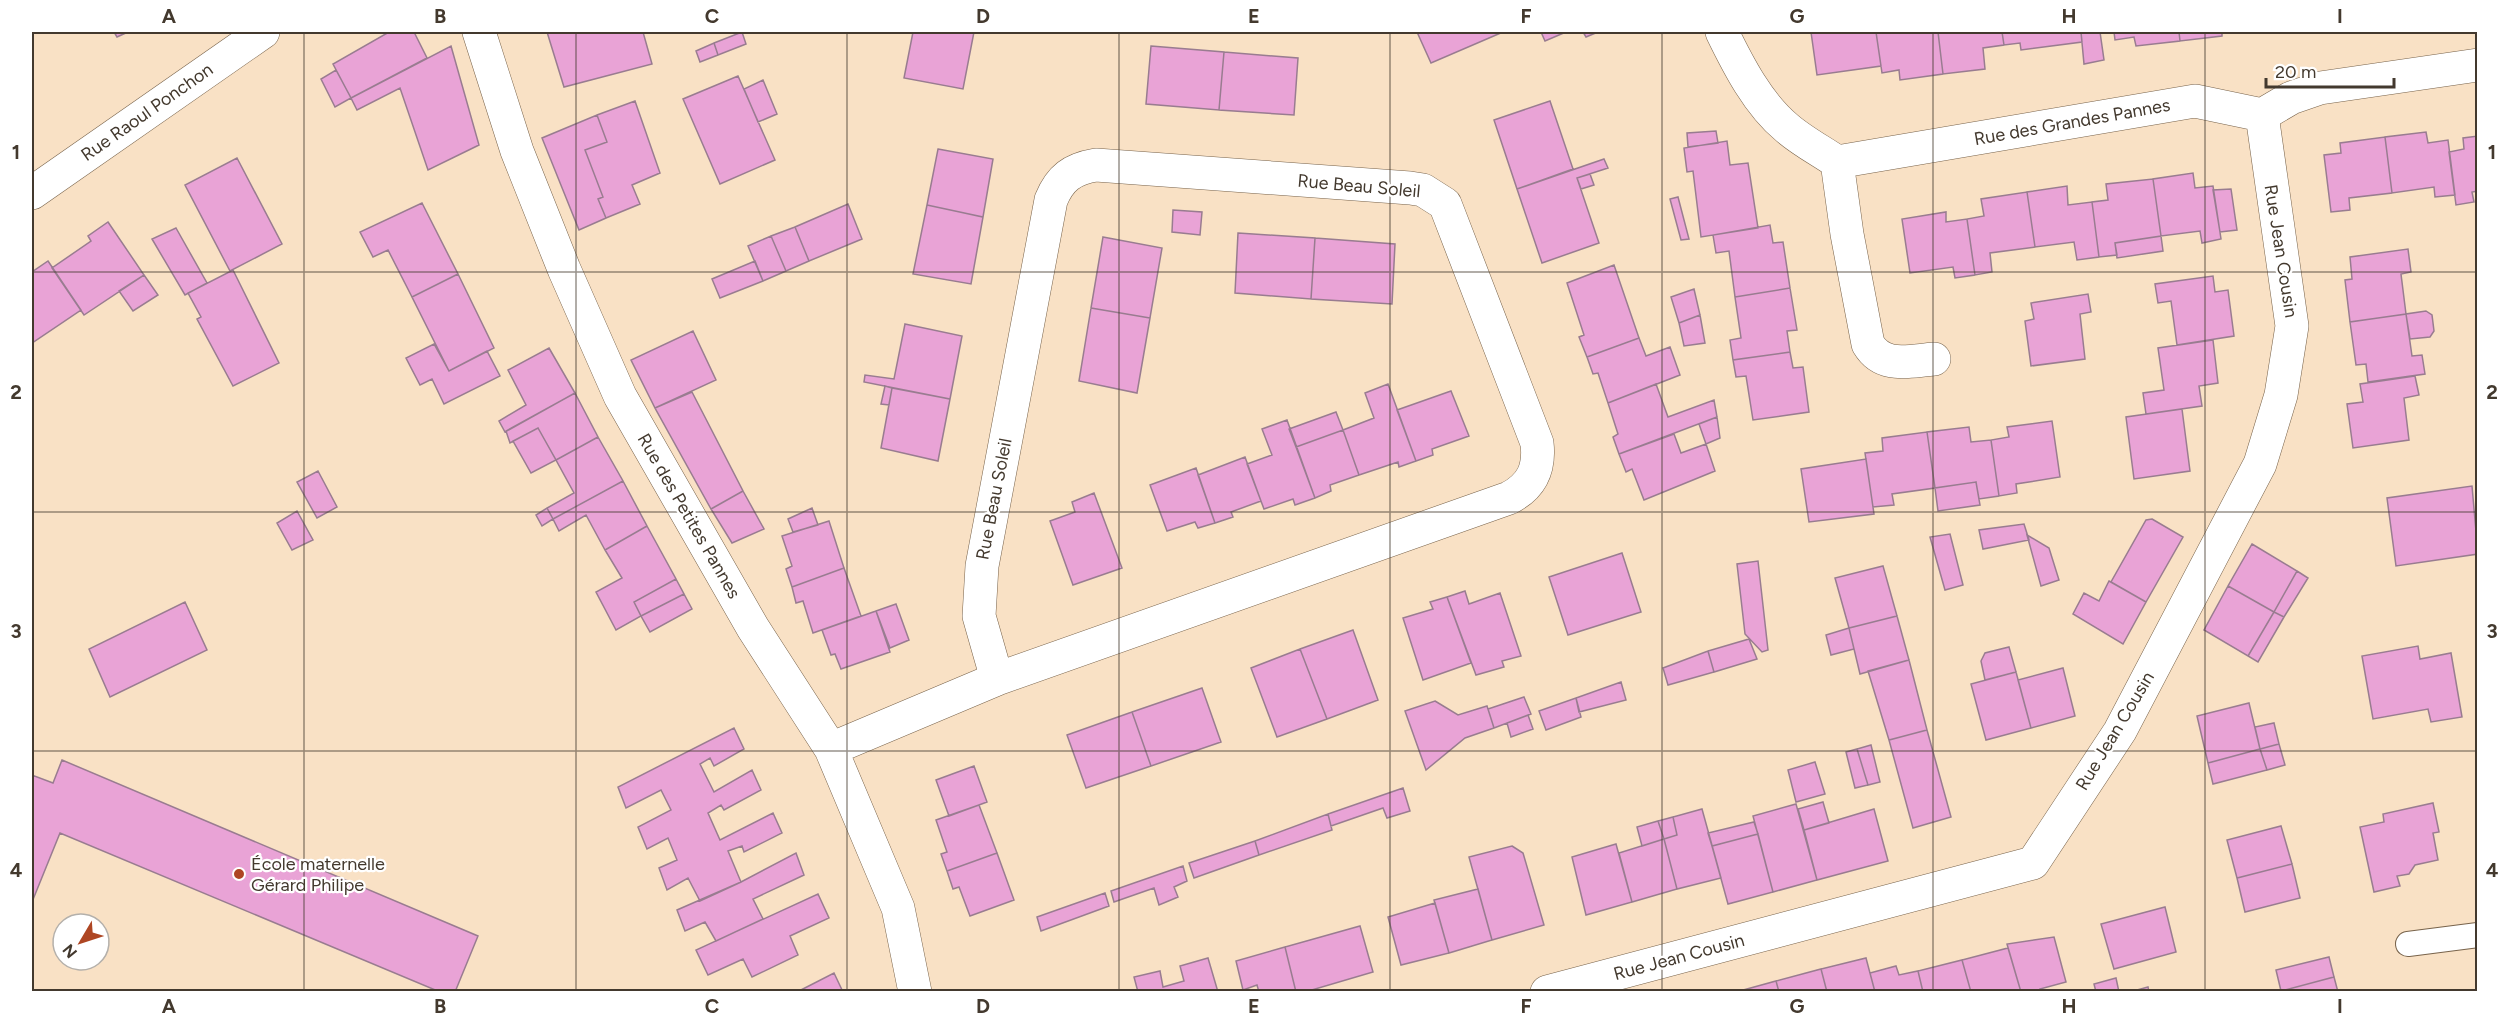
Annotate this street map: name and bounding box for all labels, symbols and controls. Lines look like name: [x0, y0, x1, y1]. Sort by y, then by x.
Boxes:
text: A: [162, 4, 177, 28]
text: B: [434, 4, 446, 28]
text: C: [705, 4, 719, 28]
text: D: [976, 4, 990, 28]
text: E: [1248, 4, 1260, 28]
text: F: [1520, 4, 1532, 28]
text: G: [1790, 4, 1805, 28]
text: H: [2062, 4, 2077, 28]
text: I: [2337, 4, 2343, 28]
scale bar: [2266, 51, 2394, 89]
street label: Rue Raoul Ponchon: [77, 58, 217, 166]
text: 20 m: [2275, 61, 2316, 83]
street label: Rue des Grandes Pannes: [1972, 94, 2172, 150]
text: 1: [12, 140, 20, 164]
text: 1: [2488, 140, 2496, 164]
street label: Rue Beau Soleil: [1297, 170, 1421, 202]
street label: Rue Jean Cousin: [2260, 183, 2302, 319]
text: 2: [10, 380, 22, 404]
text: 2: [2486, 380, 2498, 404]
street label: Rue des Petites Pannes: [633, 430, 745, 602]
street label: Rue Beau Soleil: [971, 436, 1017, 562]
text: 3: [10, 619, 22, 643]
text: 3: [2486, 619, 2498, 643]
street label: Rue Jean Cousin: [2071, 668, 2159, 794]
place label: École maternelle Gérard Philipe: [251, 853, 385, 896]
text: 4: [10, 858, 23, 882]
text: 4: [2486, 858, 2499, 882]
marker: École maternelle Gérard Philipe: [232, 867, 246, 881]
north arrow: [51, 912, 111, 972]
street label: Rue Jean Cousin: [1611, 929, 1747, 985]
text: N: [58, 940, 81, 962]
text: A: [162, 994, 177, 1018]
text: B: [434, 994, 446, 1018]
text: C: [705, 994, 719, 1018]
text: D: [976, 994, 990, 1018]
text: E: [1248, 994, 1260, 1018]
text: F: [1520, 994, 1532, 1018]
text: G: [1790, 994, 1805, 1018]
text: H: [2062, 994, 2077, 1018]
text: I: [2337, 994, 2343, 1018]

